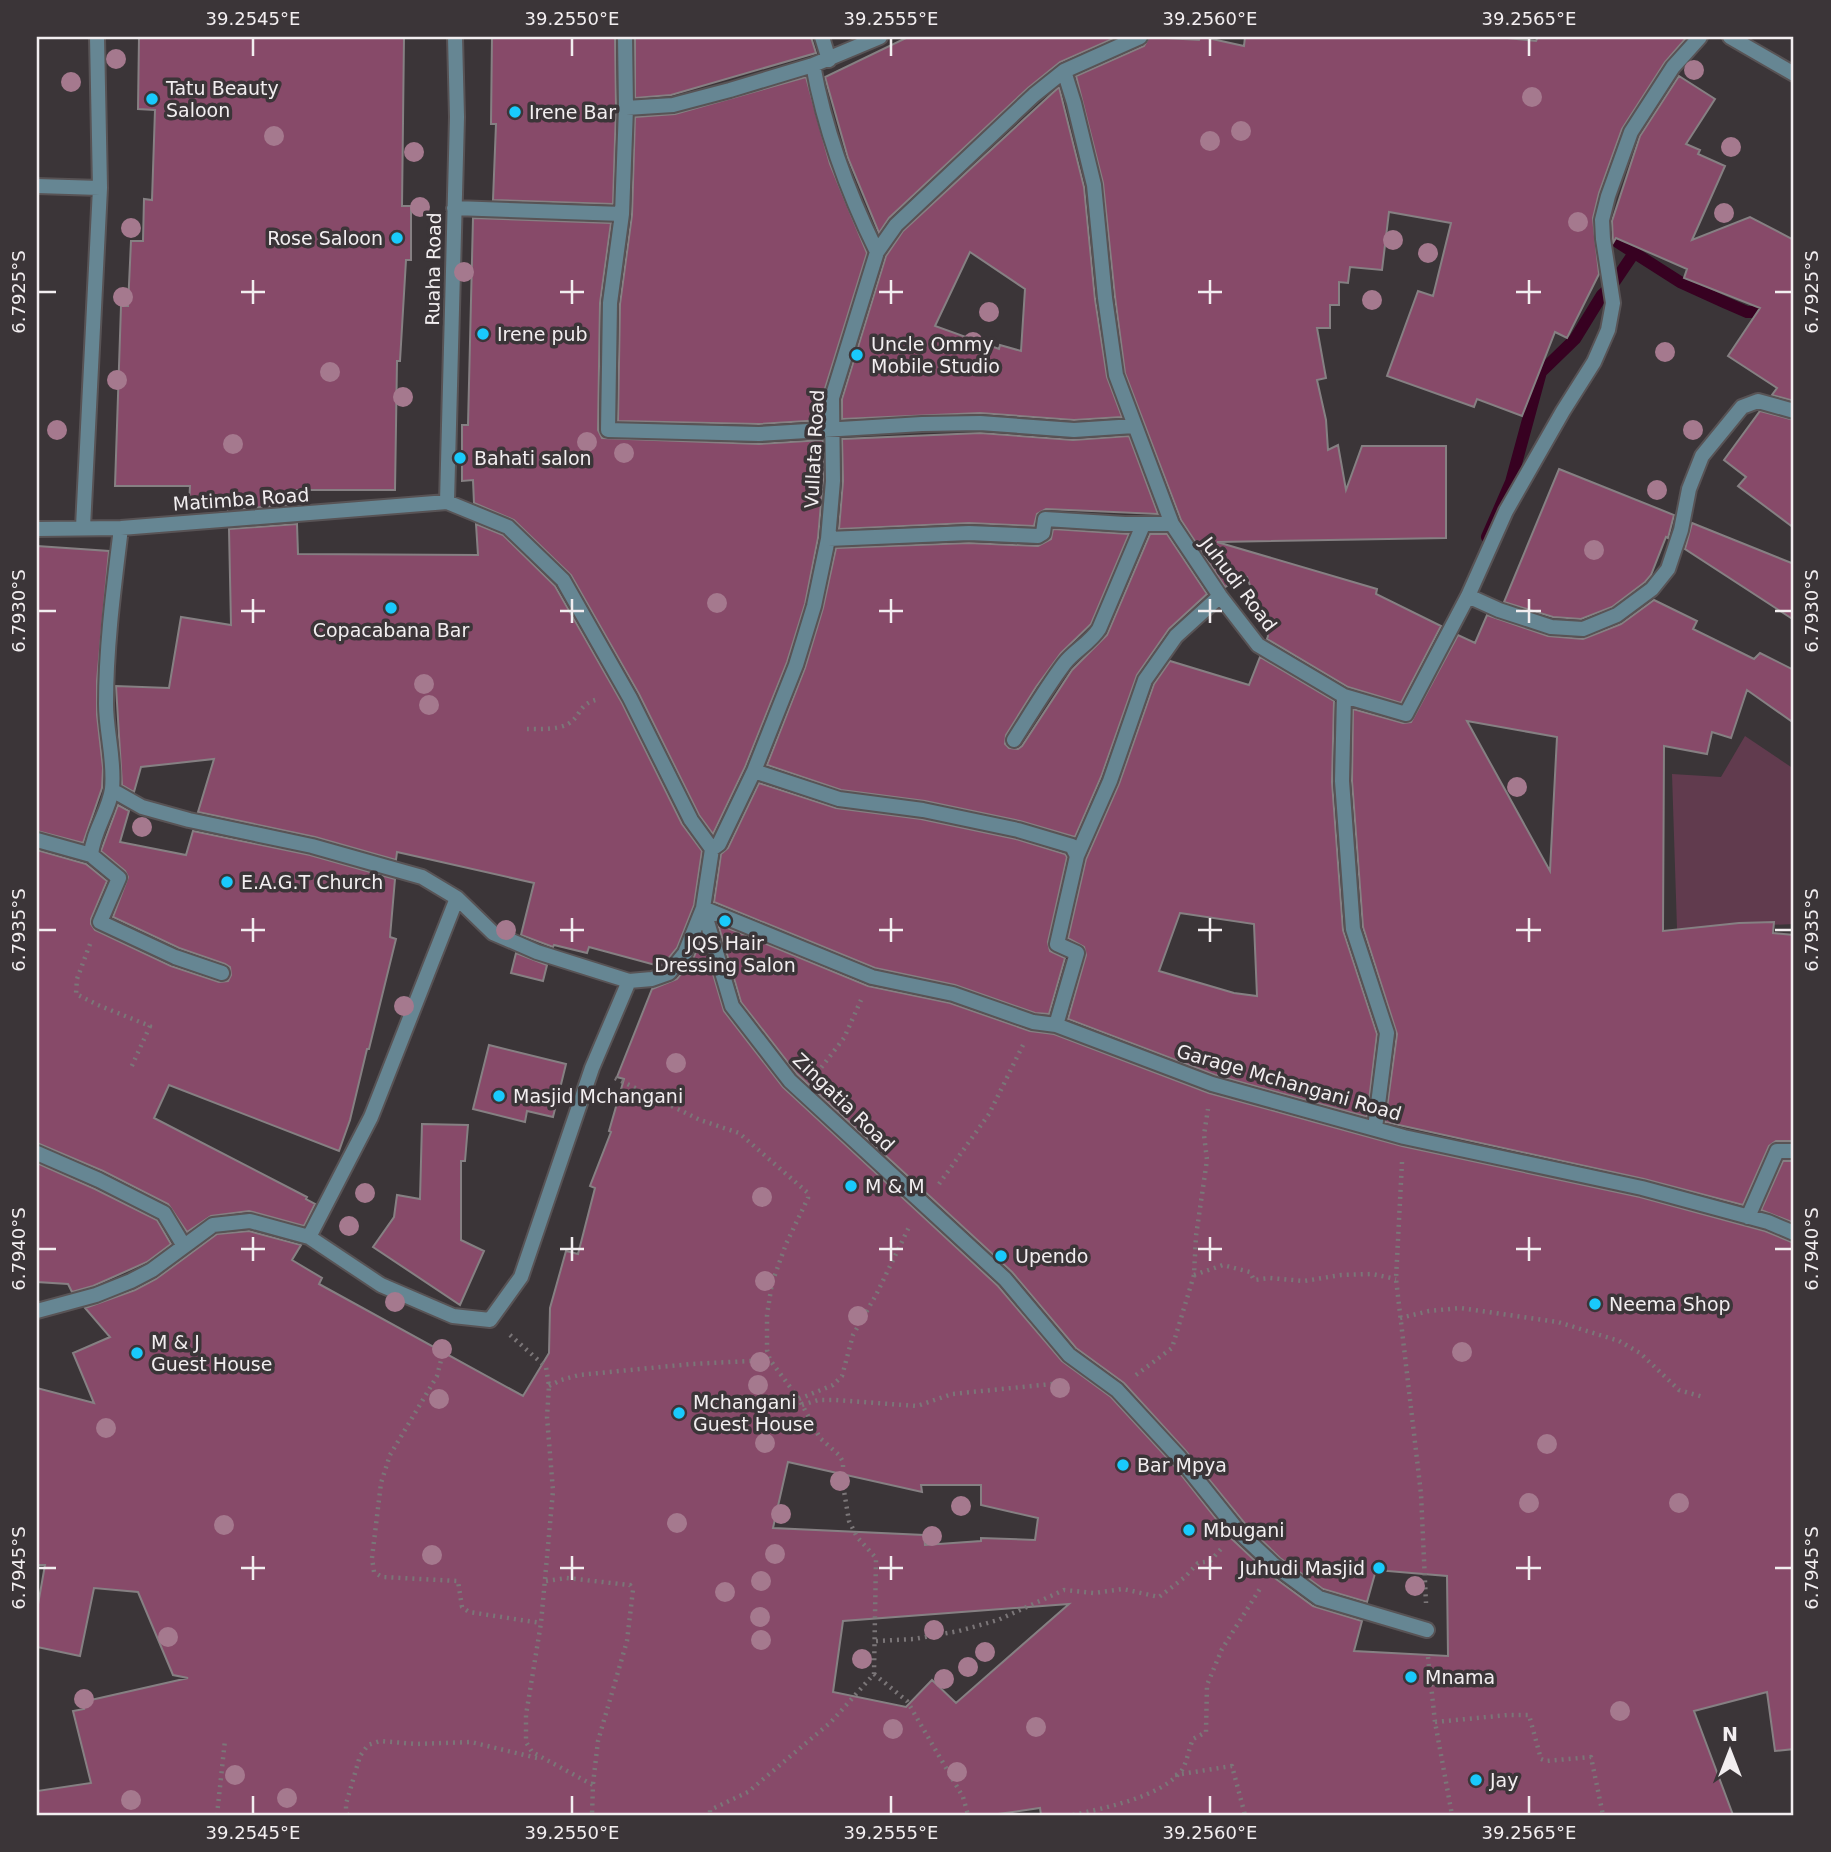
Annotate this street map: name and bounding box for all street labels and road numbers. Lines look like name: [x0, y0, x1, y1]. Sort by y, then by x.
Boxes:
street label: Ruaha Road: [421, 212, 445, 326]
street label: Vullata Road: [800, 389, 828, 509]
street label: Matimba Road: [172, 483, 310, 515]
street label: Juhudi Road: [1196, 532, 1282, 636]
street label: Garage Mchangani Road: [1174, 1039, 1404, 1125]
street label: Zingatia Road: [789, 1048, 899, 1156]

